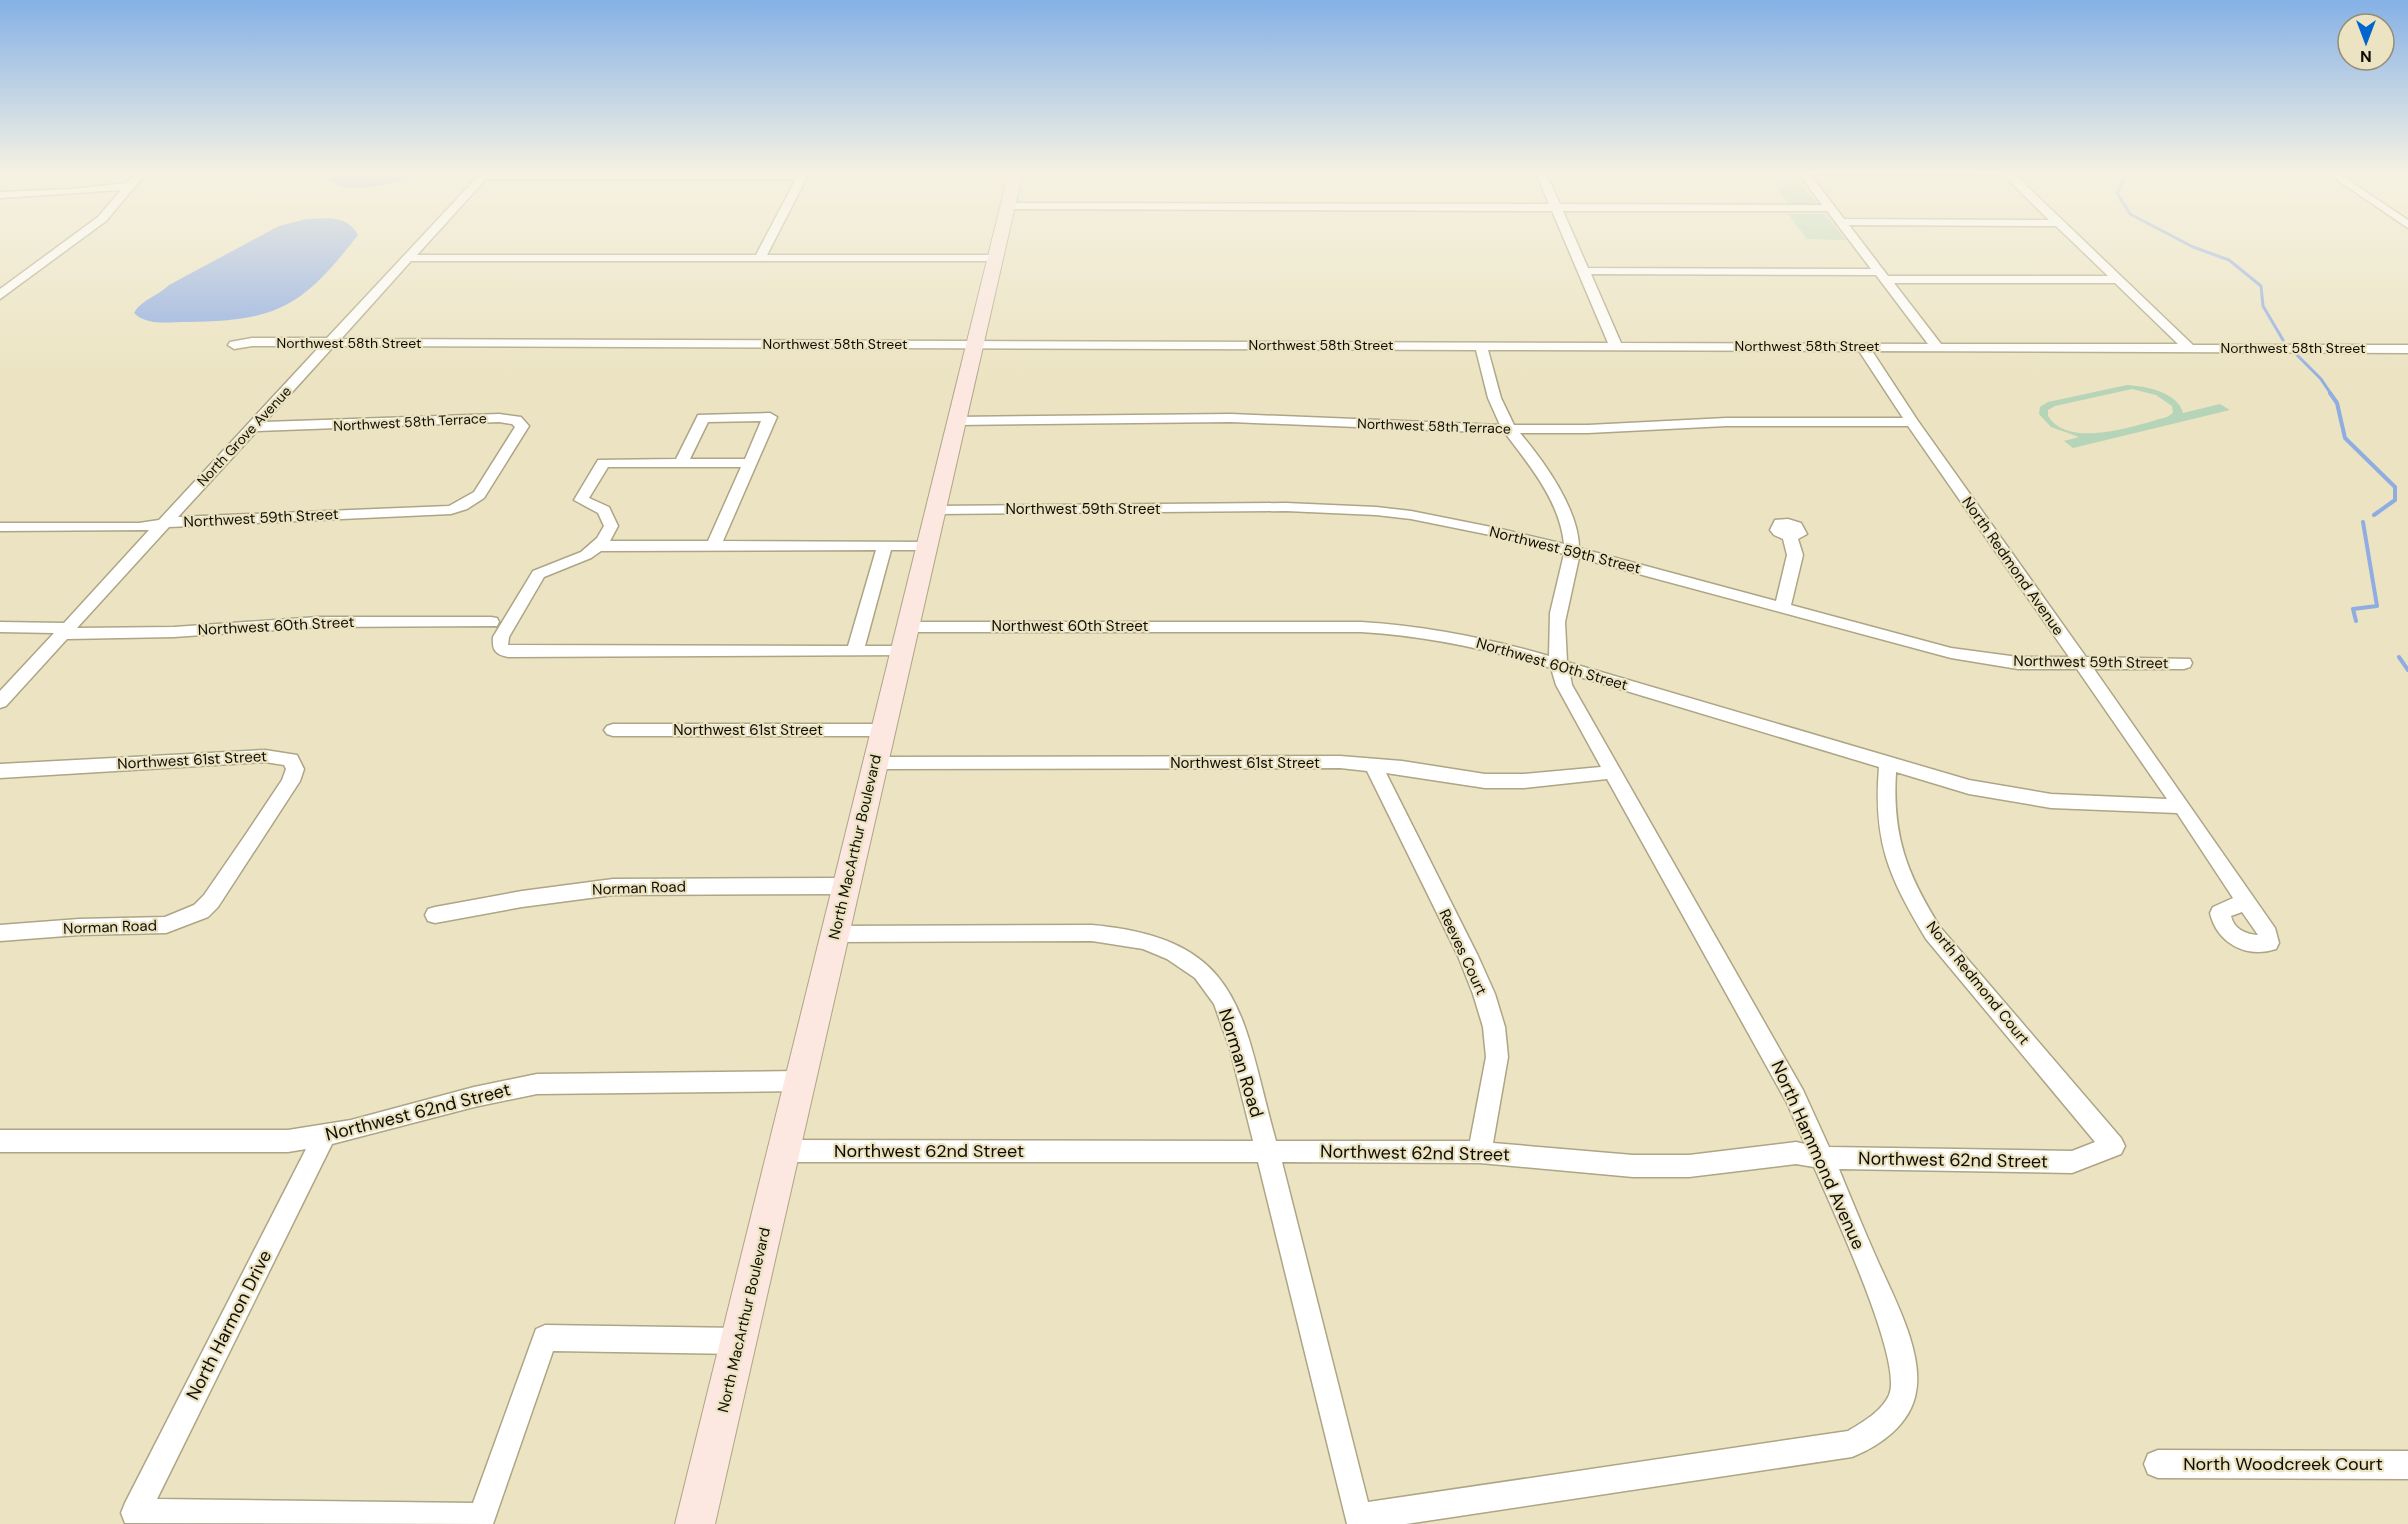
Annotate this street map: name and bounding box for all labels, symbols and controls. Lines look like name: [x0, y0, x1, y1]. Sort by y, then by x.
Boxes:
north arrow: [2336, 12, 2396, 72]
text: N: [2360, 46, 2372, 67]
street label: Northwest 58th Street: [277, 334, 421, 352]
street label: Northwest 58th Street: [763, 335, 907, 353]
street label: Northwest 58th Street: [1249, 336, 1393, 354]
street label: Northwest 58th Street: [1735, 337, 1879, 355]
street label: Northwest 58th Street: [2221, 339, 2365, 357]
street label: North Grove Avenue: [193, 382, 295, 490]
street label: Northwest 58th Terrace: [333, 409, 487, 435]
street label: Northwest 58th Terrace: [1357, 414, 1511, 438]
street label: North Redmond Avenue: [1958, 493, 2068, 639]
street label: Northwest 59th Street: [1005, 499, 1161, 519]
street label: Northwest 59th Street: [183, 504, 339, 532]
street label: Northwest 59th Street: [1487, 522, 1643, 579]
street label: Northwest 60th Street: [197, 612, 355, 640]
street label: Northwest 60th Street: [992, 616, 1148, 636]
street label: Northwest 60th Street: [1474, 633, 1630, 695]
street label: Northwest 59th Street: [2013, 651, 2169, 673]
street label: Northwest 61st Street: [673, 720, 823, 740]
street label: Northwest 61st Street: [117, 746, 267, 774]
street label: North MacArthur Boulevard: [824, 753, 886, 941]
street label: Northwest 61st Street: [1170, 753, 1320, 773]
street label: Norman Road: [592, 876, 686, 900]
street label: Reeves Court: [1434, 906, 1492, 998]
street label: Norman Road: [63, 915, 157, 939]
street label: North Redmond Court: [1922, 917, 2034, 1049]
street label: Norman Road: [1213, 1006, 1269, 1120]
street label: North Hammond Avenue: [1765, 1057, 1871, 1253]
street label: Northwest 62nd Street: [323, 1077, 513, 1147]
street label: Northwest 62nd Street: [834, 1139, 1024, 1163]
street label: Northwest 62nd Street: [1320, 1139, 1510, 1167]
street label: Northwest 62nd Street: [1858, 1146, 2048, 1174]
street label: North MacArthur Boulevard: [713, 1226, 775, 1414]
street label: North Harmon Drive: [181, 1246, 277, 1404]
street label: North Woodcreek Court: [2183, 1452, 2383, 1476]

